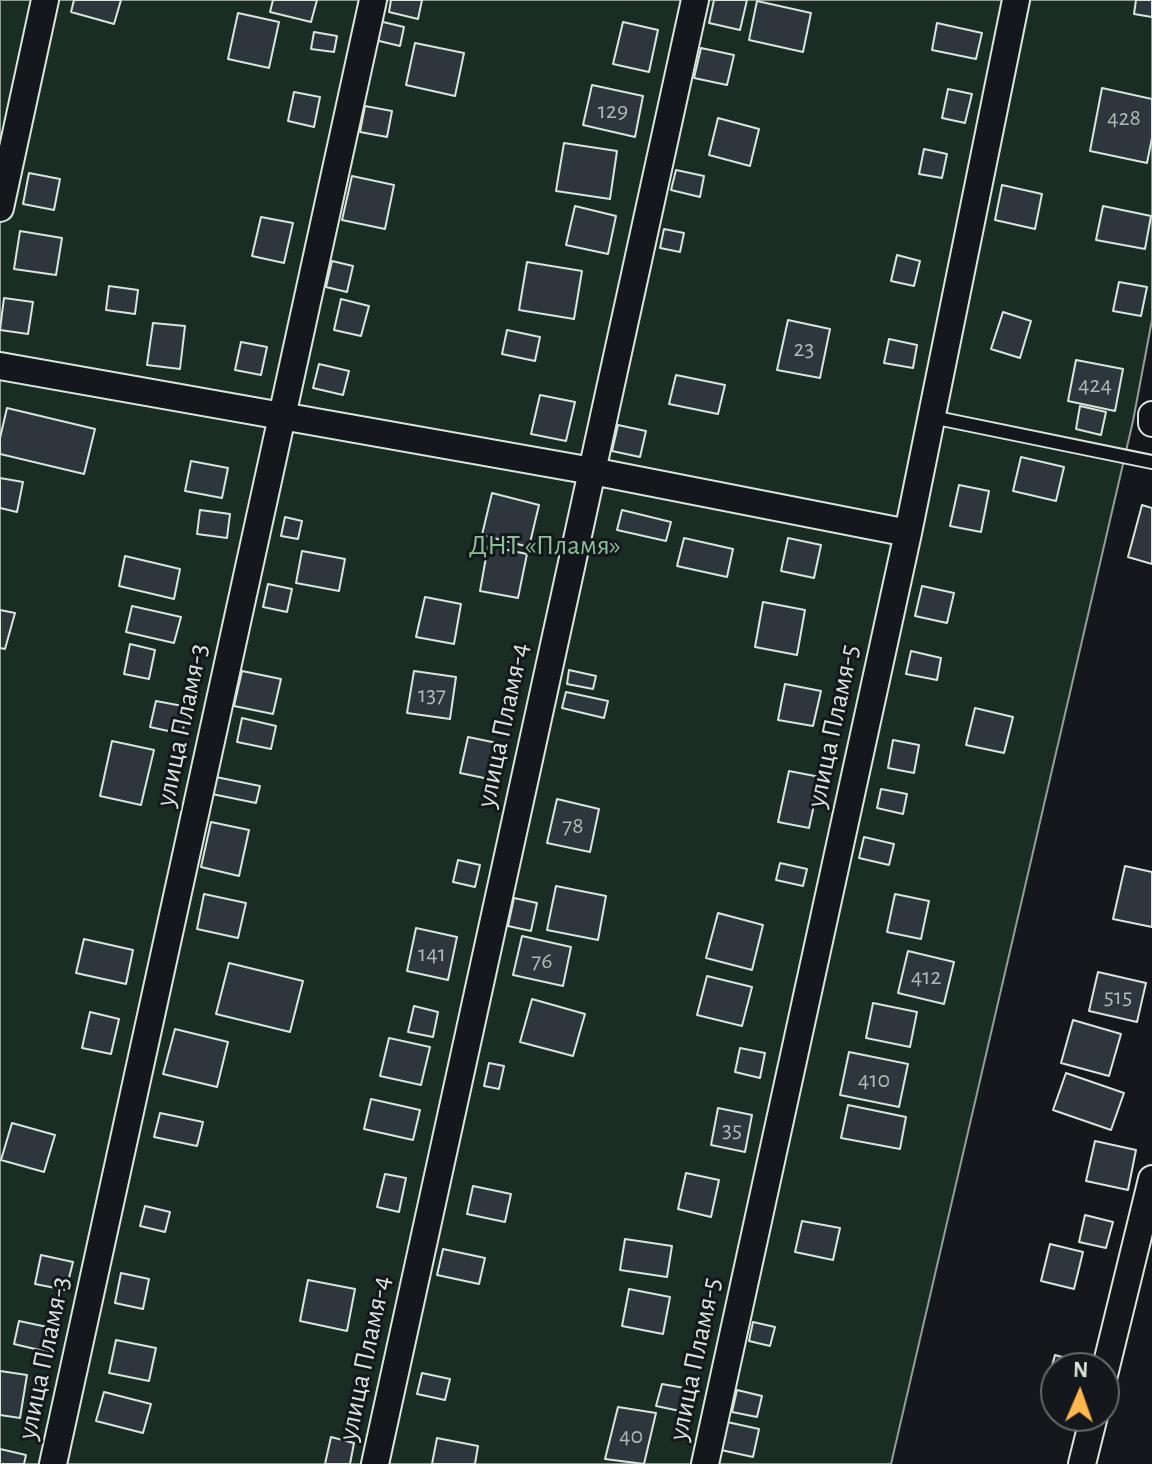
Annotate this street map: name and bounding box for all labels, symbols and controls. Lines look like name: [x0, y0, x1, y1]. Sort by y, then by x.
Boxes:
house number: 129: [598, 97, 628, 125]
house number: 428: [1107, 104, 1141, 132]
house number: 23: [794, 335, 814, 363]
house number: 424: [1078, 371, 1112, 399]
park label: ДНТ «Пламя»: [469, 529, 621, 563]
street label: улица Пламя-4: [469, 640, 537, 810]
street label: улица Пламя-3: [148, 641, 216, 809]
street label: улица Пламя-5: [799, 641, 867, 811]
house number: 137: [418, 681, 446, 709]
house number: 78: [562, 812, 584, 840]
house number: 141: [418, 940, 446, 968]
house number: 76: [531, 947, 553, 975]
house number: 412: [911, 963, 941, 991]
house number: 515: [1104, 983, 1132, 1011]
house number: 410: [858, 1066, 890, 1094]
house number: 35: [722, 1116, 742, 1144]
street label: улица Пламя-4: [331, 1273, 399, 1443]
street label: улица Пламя-3: [10, 1274, 78, 1442]
street label: улица Пламя-5: [661, 1274, 729, 1444]
north arrow: [1040, 1352, 1120, 1432]
text: N: [1073, 1359, 1089, 1381]
house number: 40: [619, 1422, 643, 1450]

